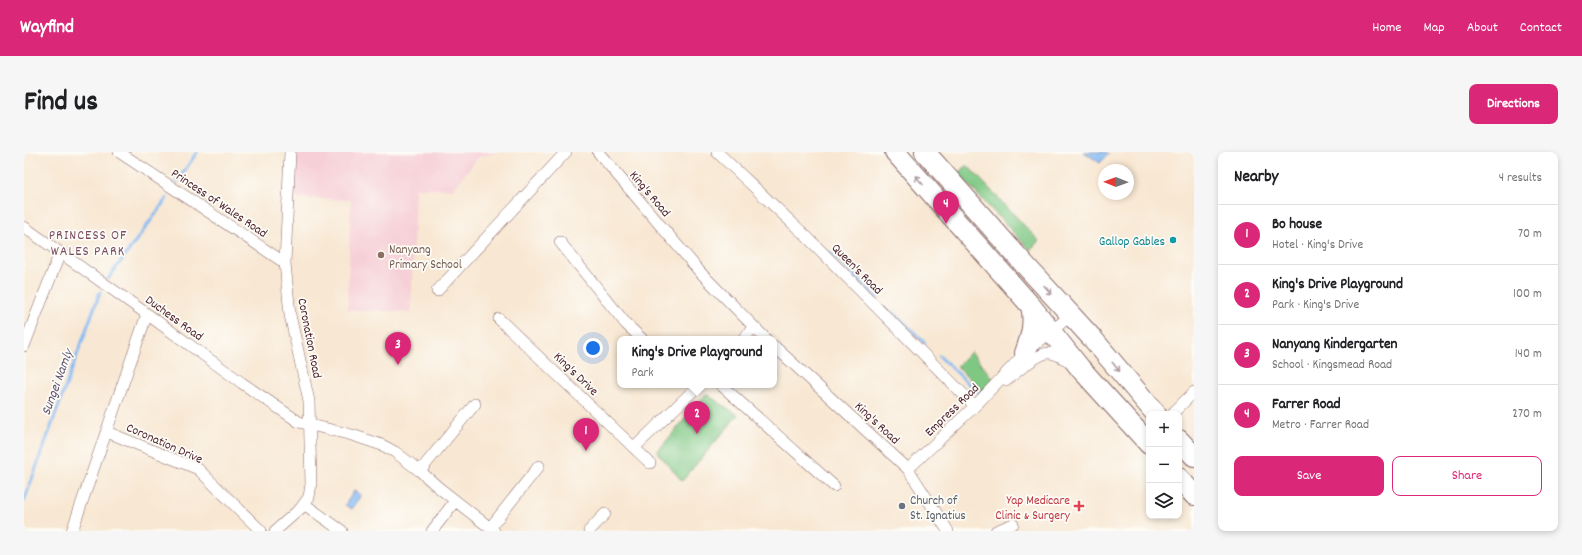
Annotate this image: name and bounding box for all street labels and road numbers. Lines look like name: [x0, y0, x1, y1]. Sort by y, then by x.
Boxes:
street label: Princess of Wales Road: [167, 165, 271, 243]
street label: King's Road: [624, 167, 674, 222]
street label: Queen's Road: [826, 240, 886, 300]
street label: Duchess Road: [141, 292, 206, 347]
street label: Coronation Road: [291, 297, 326, 380]
street label: King's Drive: [548, 348, 602, 401]
street label: Empress Road: [921, 380, 984, 442]
street label: King's Road: [850, 398, 903, 450]
street label: Coronation Drive: [123, 419, 206, 470]

